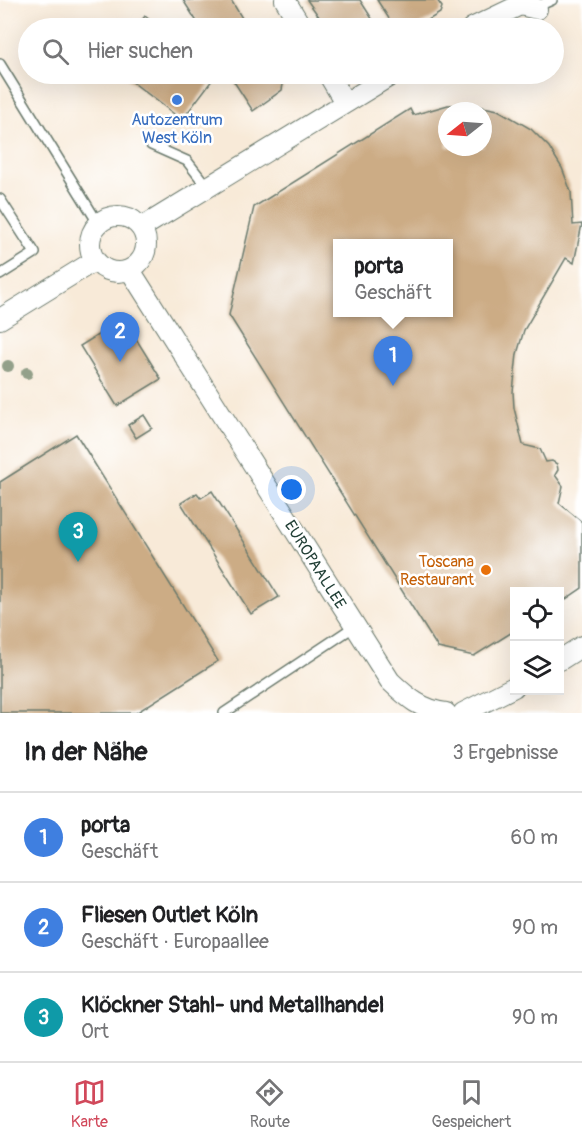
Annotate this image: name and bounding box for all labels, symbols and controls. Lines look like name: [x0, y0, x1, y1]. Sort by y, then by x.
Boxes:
search box: [18, 18, 564, 84]
icon: search: [39, 35, 72, 68]
text: Hier suchen: [87, 37, 193, 65]
marker: Autozentrum West Köln: [170, 93, 184, 107]
north arrow: [438, 102, 492, 156]
place label: Autozentrum West Köln: [131, 110, 223, 148]
popup: [333, 239, 453, 317]
text: porta: [354, 252, 404, 280]
text: Geschäft: [354, 280, 432, 305]
pin: 2: [100, 312, 140, 362]
pin: 1: [374, 336, 412, 386]
your location: [277, 475, 306, 504]
pin: 3: [58, 512, 98, 562]
street label: EUROPAALLEE: [280, 516, 350, 613]
place label: Toscana Restaurant: [400, 552, 475, 590]
marker: Toscana Restaurant: [479, 563, 493, 577]
map controls: [510, 587, 564, 695]
button: locate: [510, 587, 564, 641]
button: layers: [510, 641, 564, 695]
text: In der Nähe: [24, 736, 147, 768]
text: 3 Ergebnisse: [453, 740, 558, 765]
text: porta: [81, 811, 130, 839]
text: 1: [40, 825, 47, 850]
text: 60 m: [511, 825, 558, 850]
text: Geschäft: [81, 839, 158, 864]
text: Fliesen Outlet Köln: [81, 901, 258, 929]
text: 2: [38, 915, 49, 940]
text: 90 m: [512, 915, 558, 940]
text: Geschäft · Europaallee: [81, 929, 269, 954]
text: Klöckner Stahl- und Metallhandel: [81, 991, 384, 1019]
text: 3: [38, 1005, 49, 1030]
text: 90 m: [512, 1005, 558, 1030]
text: Ort: [81, 1019, 109, 1044]
tab: Karte: [71, 1076, 108, 1132]
tab: Route: [250, 1076, 290, 1132]
tab: Gespeichert: [432, 1076, 511, 1132]

